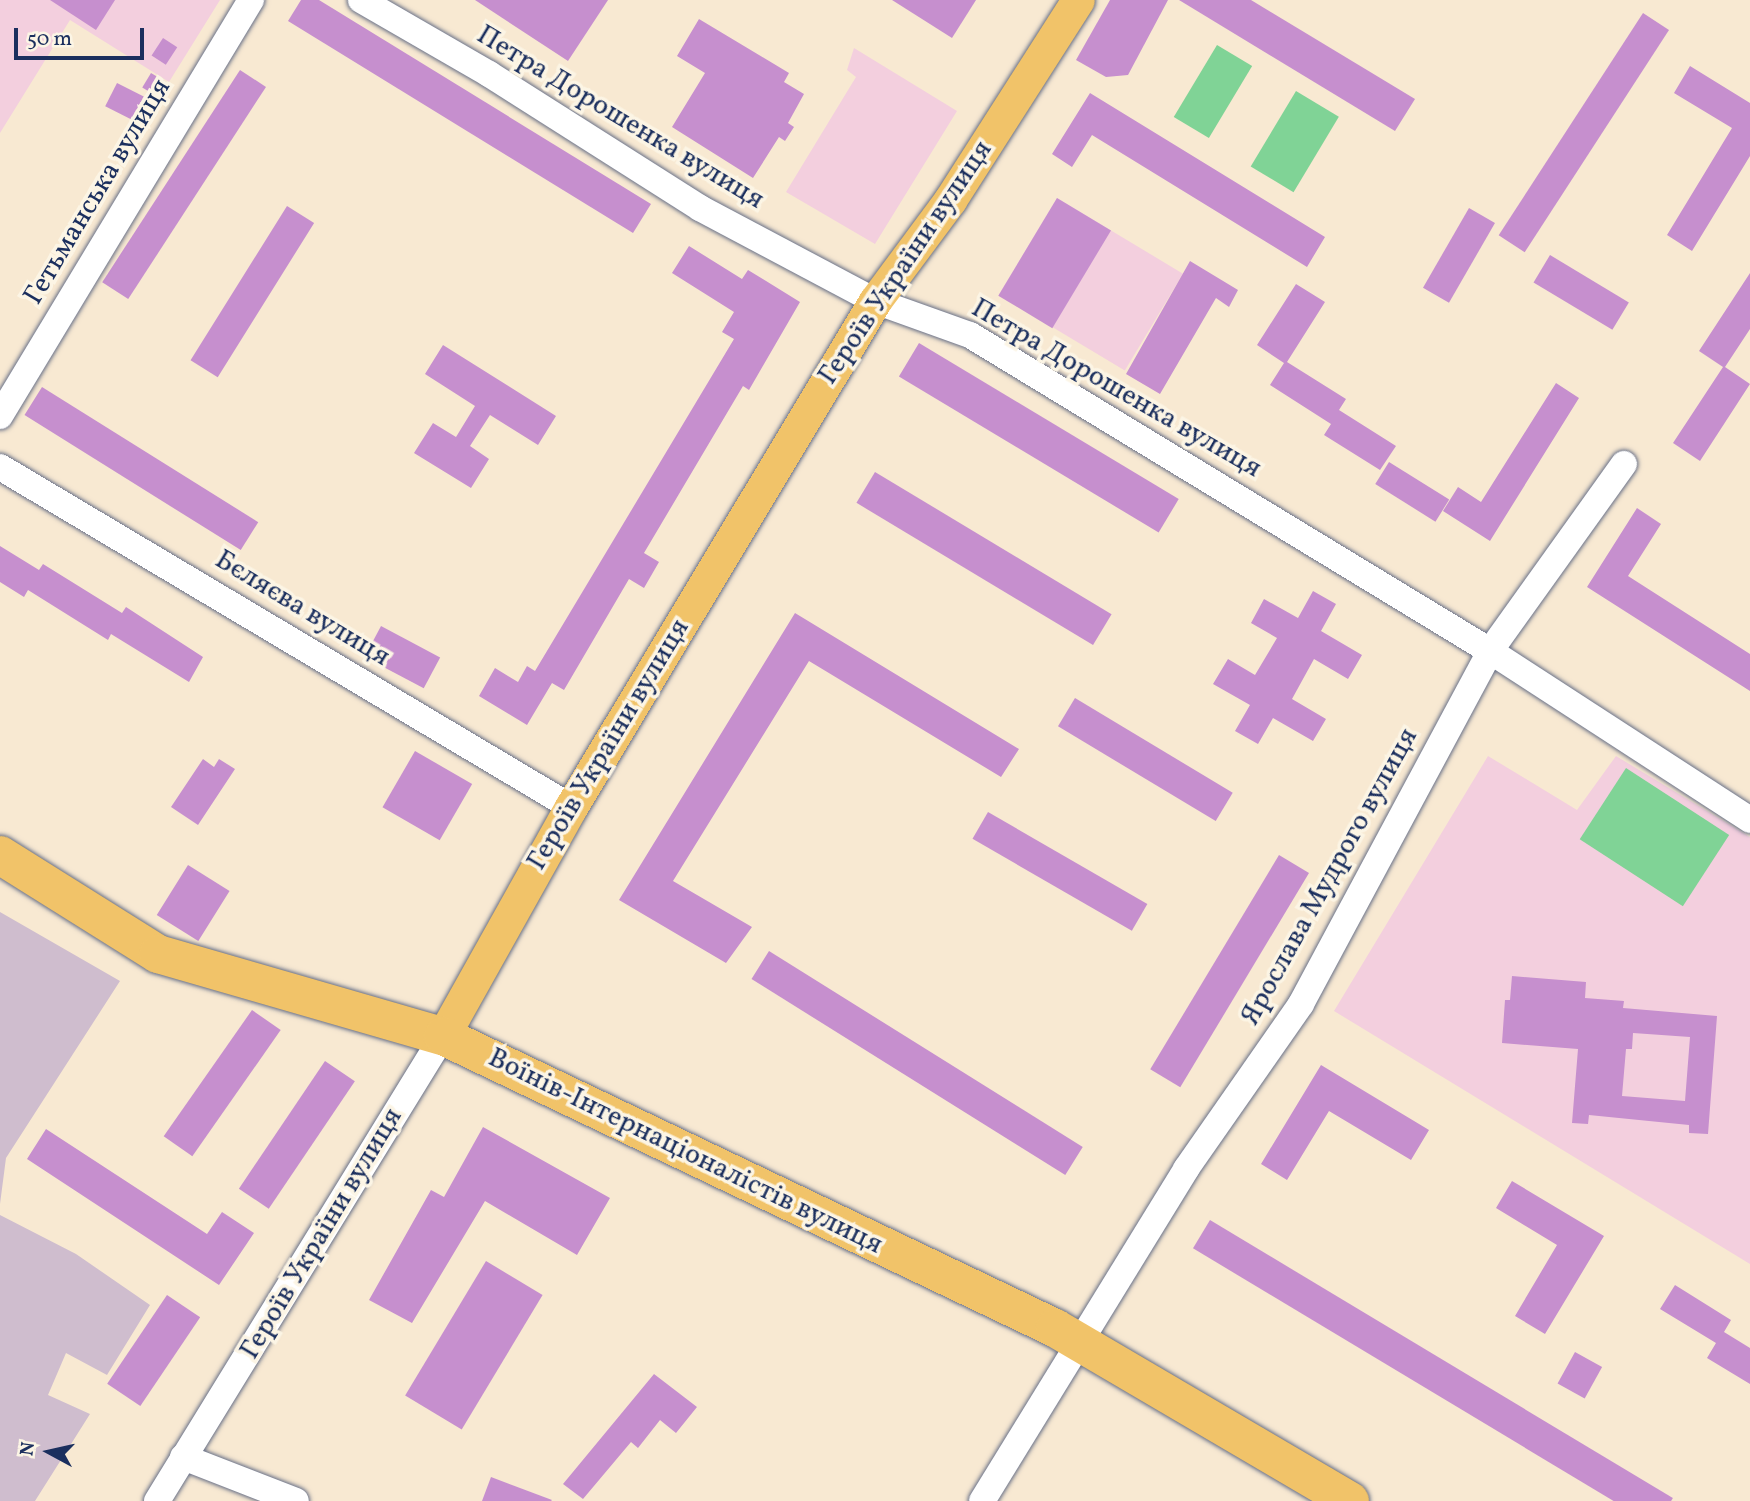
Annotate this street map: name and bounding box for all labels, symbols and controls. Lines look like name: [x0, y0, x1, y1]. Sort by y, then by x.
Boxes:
scale bar: [18, 14, 147, 58]
street label: Петра Дорошенка вулиця: [470, 19, 770, 217]
text: 50 m: [27, 25, 72, 54]
street label: Гетьманська вулиця: [17, 73, 179, 311]
street label: Героїв України вулиця: [812, 135, 1000, 391]
street label: Петра Дорошенка вулиця: [965, 292, 1267, 486]
street label: Бєляєва вулиця: [208, 544, 396, 674]
street label: Героїв України вулиця: [521, 613, 697, 877]
street label: Ярослава Мудрого вулиця: [1234, 723, 1426, 1031]
street label: Воїнів-Інтернаціоналістів вулиця: [482, 1042, 888, 1262]
street label: Героїв України вулиця: [234, 1102, 410, 1366]
north arrow: [14, 1417, 84, 1487]
text: N: [14, 1440, 42, 1458]

